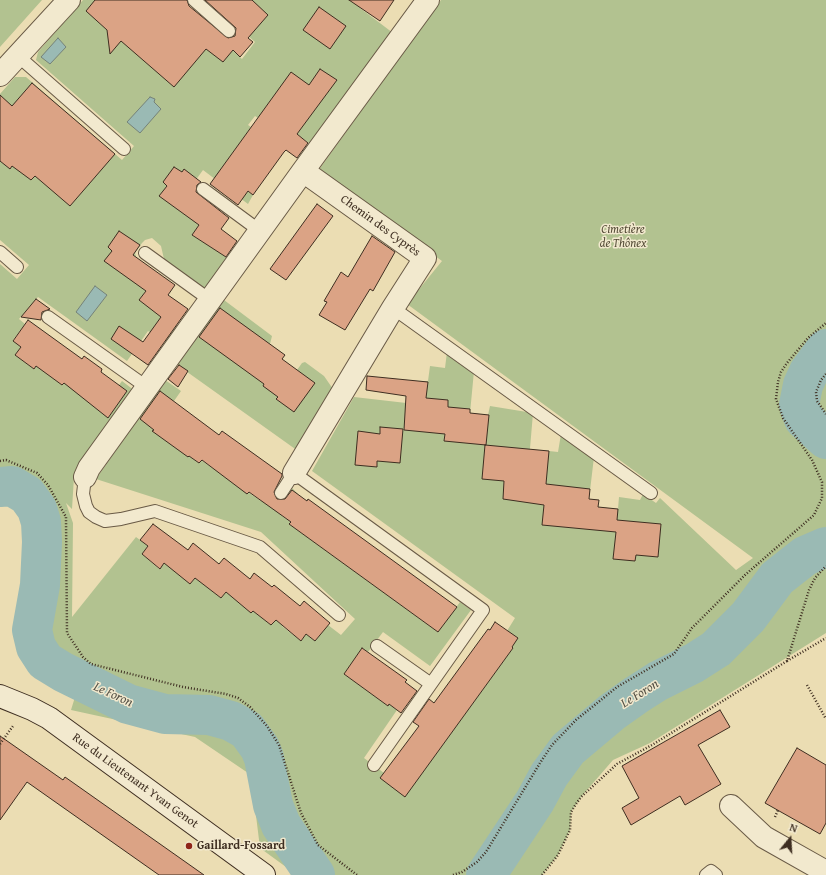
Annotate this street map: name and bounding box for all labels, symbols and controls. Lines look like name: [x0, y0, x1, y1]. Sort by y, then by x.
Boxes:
street label: Chemin des Cyprès: [337, 192, 423, 260]
park label: Cimetière de Thônex: [600, 223, 646, 251]
water label: Le Foron: [618, 676, 662, 712]
water label: Le Foron: [91, 679, 135, 711]
street label: Rue du Lieutenant Yvan Genot: [69, 730, 201, 832]
north arrow: [770, 819, 810, 859]
text: N: [788, 819, 800, 836]
place label: Gaillard-Fossard: [197, 839, 285, 853]
marker: Gaillard-Fossard: [184, 841, 194, 851]

